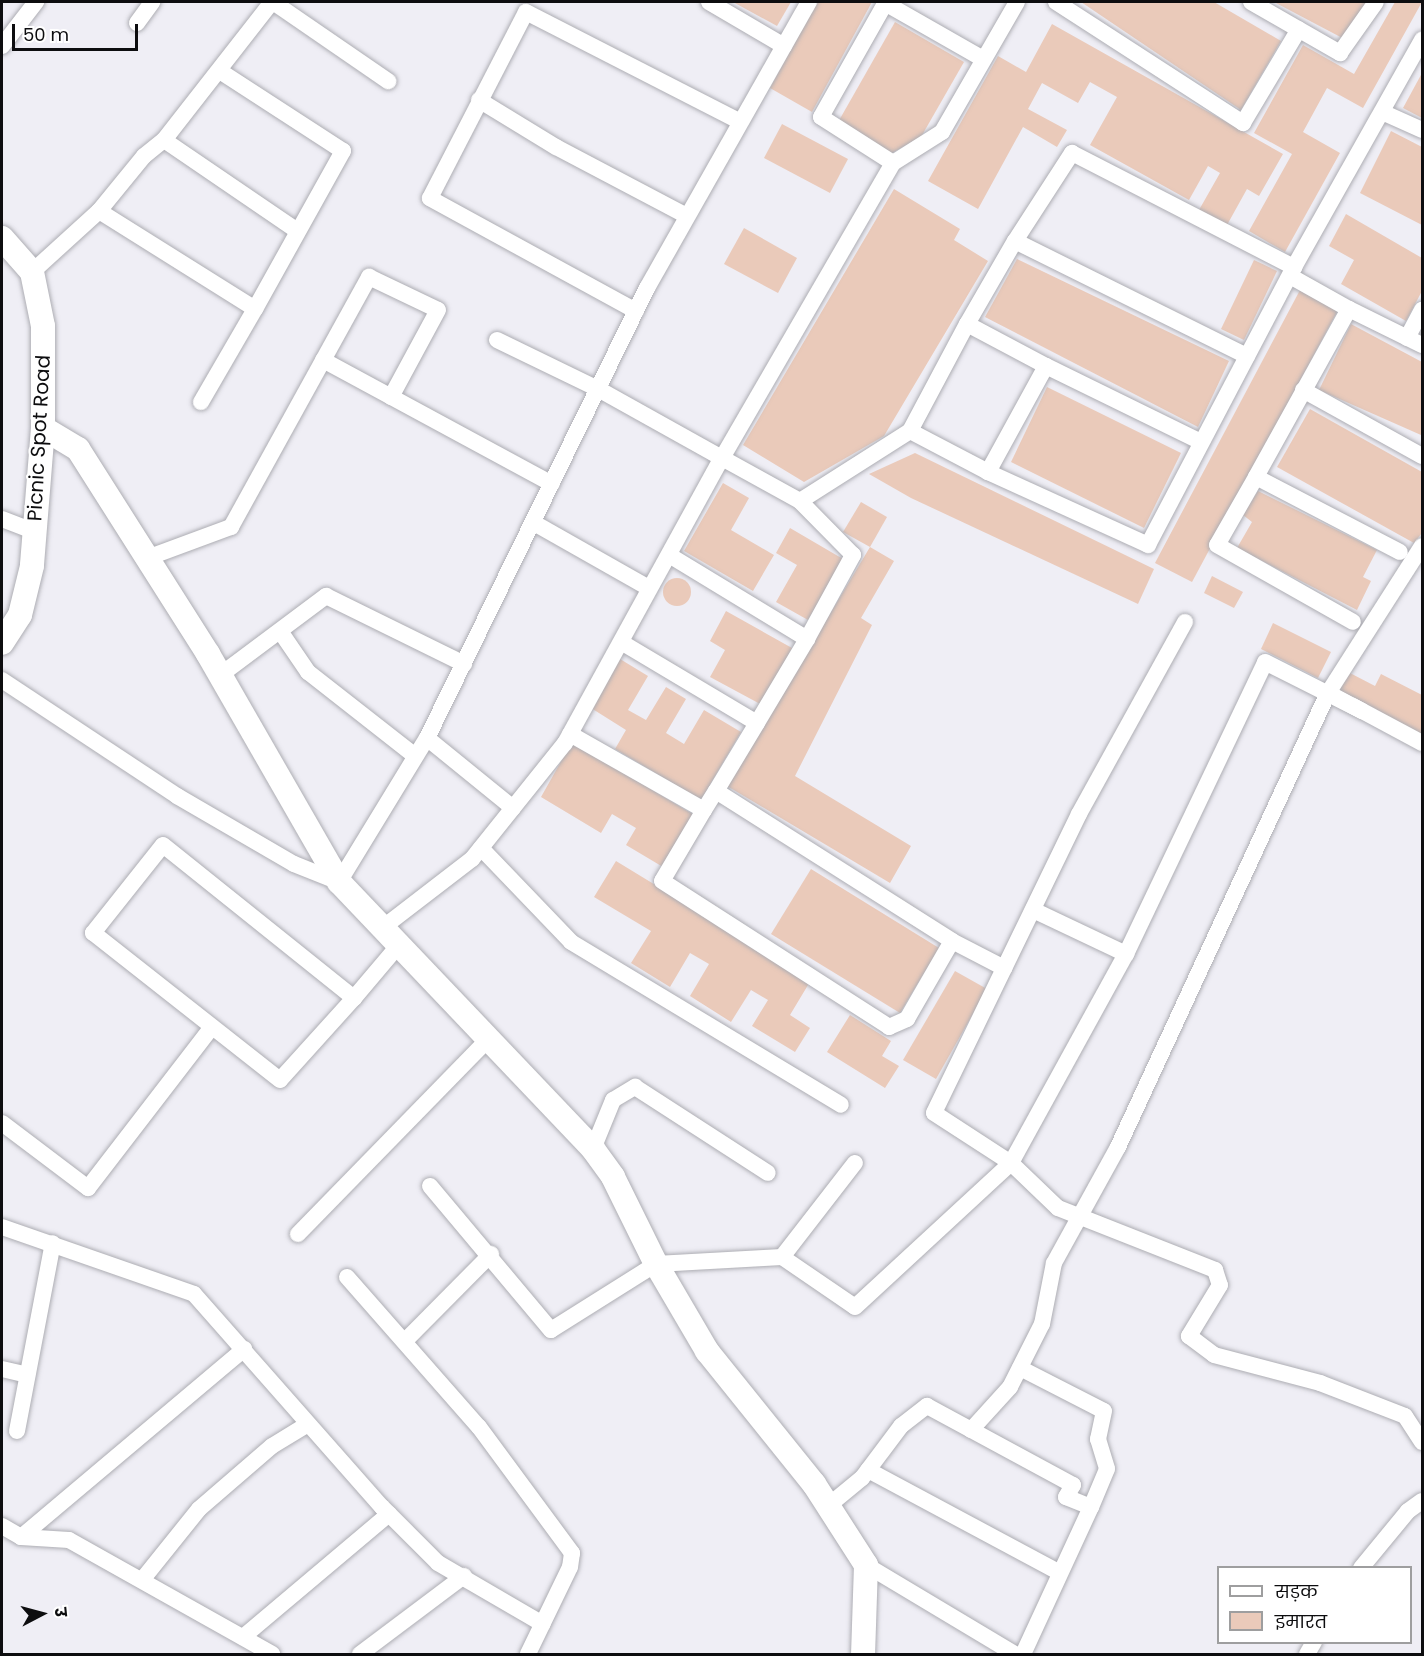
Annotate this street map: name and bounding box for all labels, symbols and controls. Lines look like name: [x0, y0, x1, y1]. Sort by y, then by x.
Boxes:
scale bar: [15, 12, 141, 50]
text: 50 m: [23, 22, 69, 47]
street label: Picnic Spot Road: [23, 354, 55, 522]
legend: [1217, 1566, 1412, 1644]
text: सड़क: [1275, 1579, 1318, 1604]
north arrow: [12, 1584, 72, 1644]
text: उ: [48, 1606, 72, 1618]
text: इमारत: [1275, 1609, 1327, 1634]

